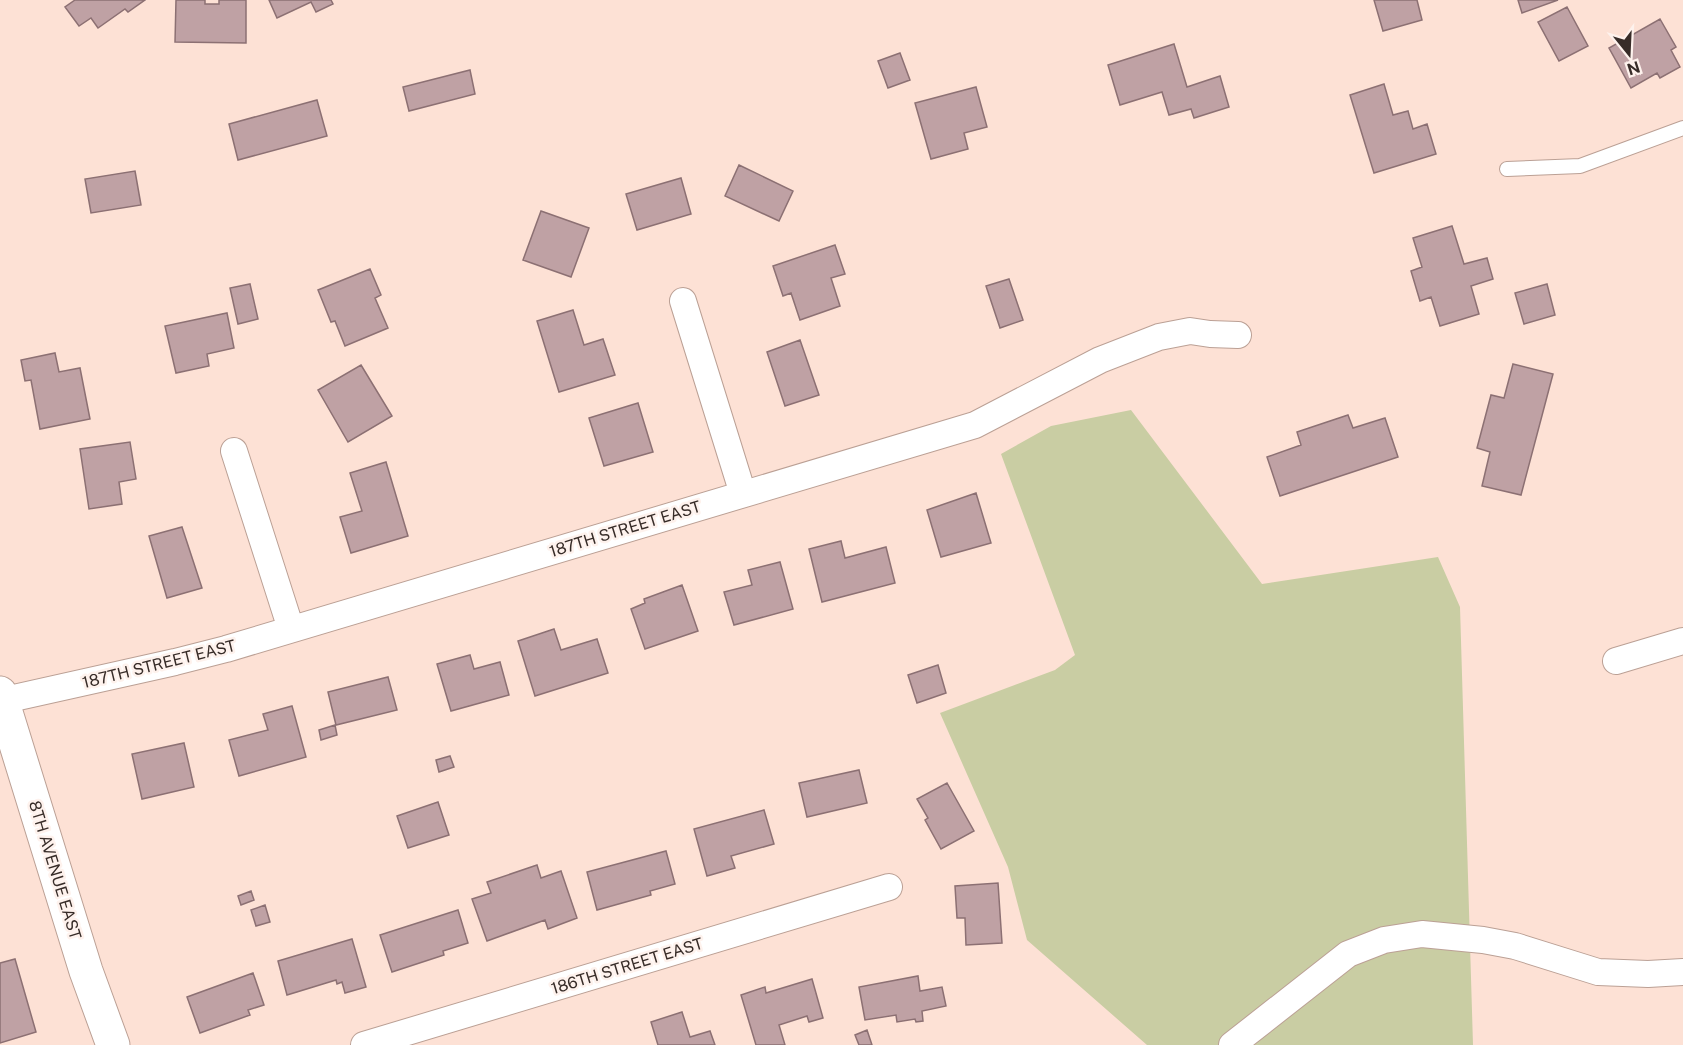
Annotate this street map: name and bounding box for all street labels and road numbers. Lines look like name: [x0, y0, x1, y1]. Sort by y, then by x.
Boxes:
street label: 187TH STREET EAST: [547, 497, 703, 561]
street label: 187TH STREET EAST: [80, 636, 238, 692]
street label: 8TH AVENUE EAST: [25, 798, 85, 942]
street label: 186TH STREET EAST: [549, 934, 706, 998]

